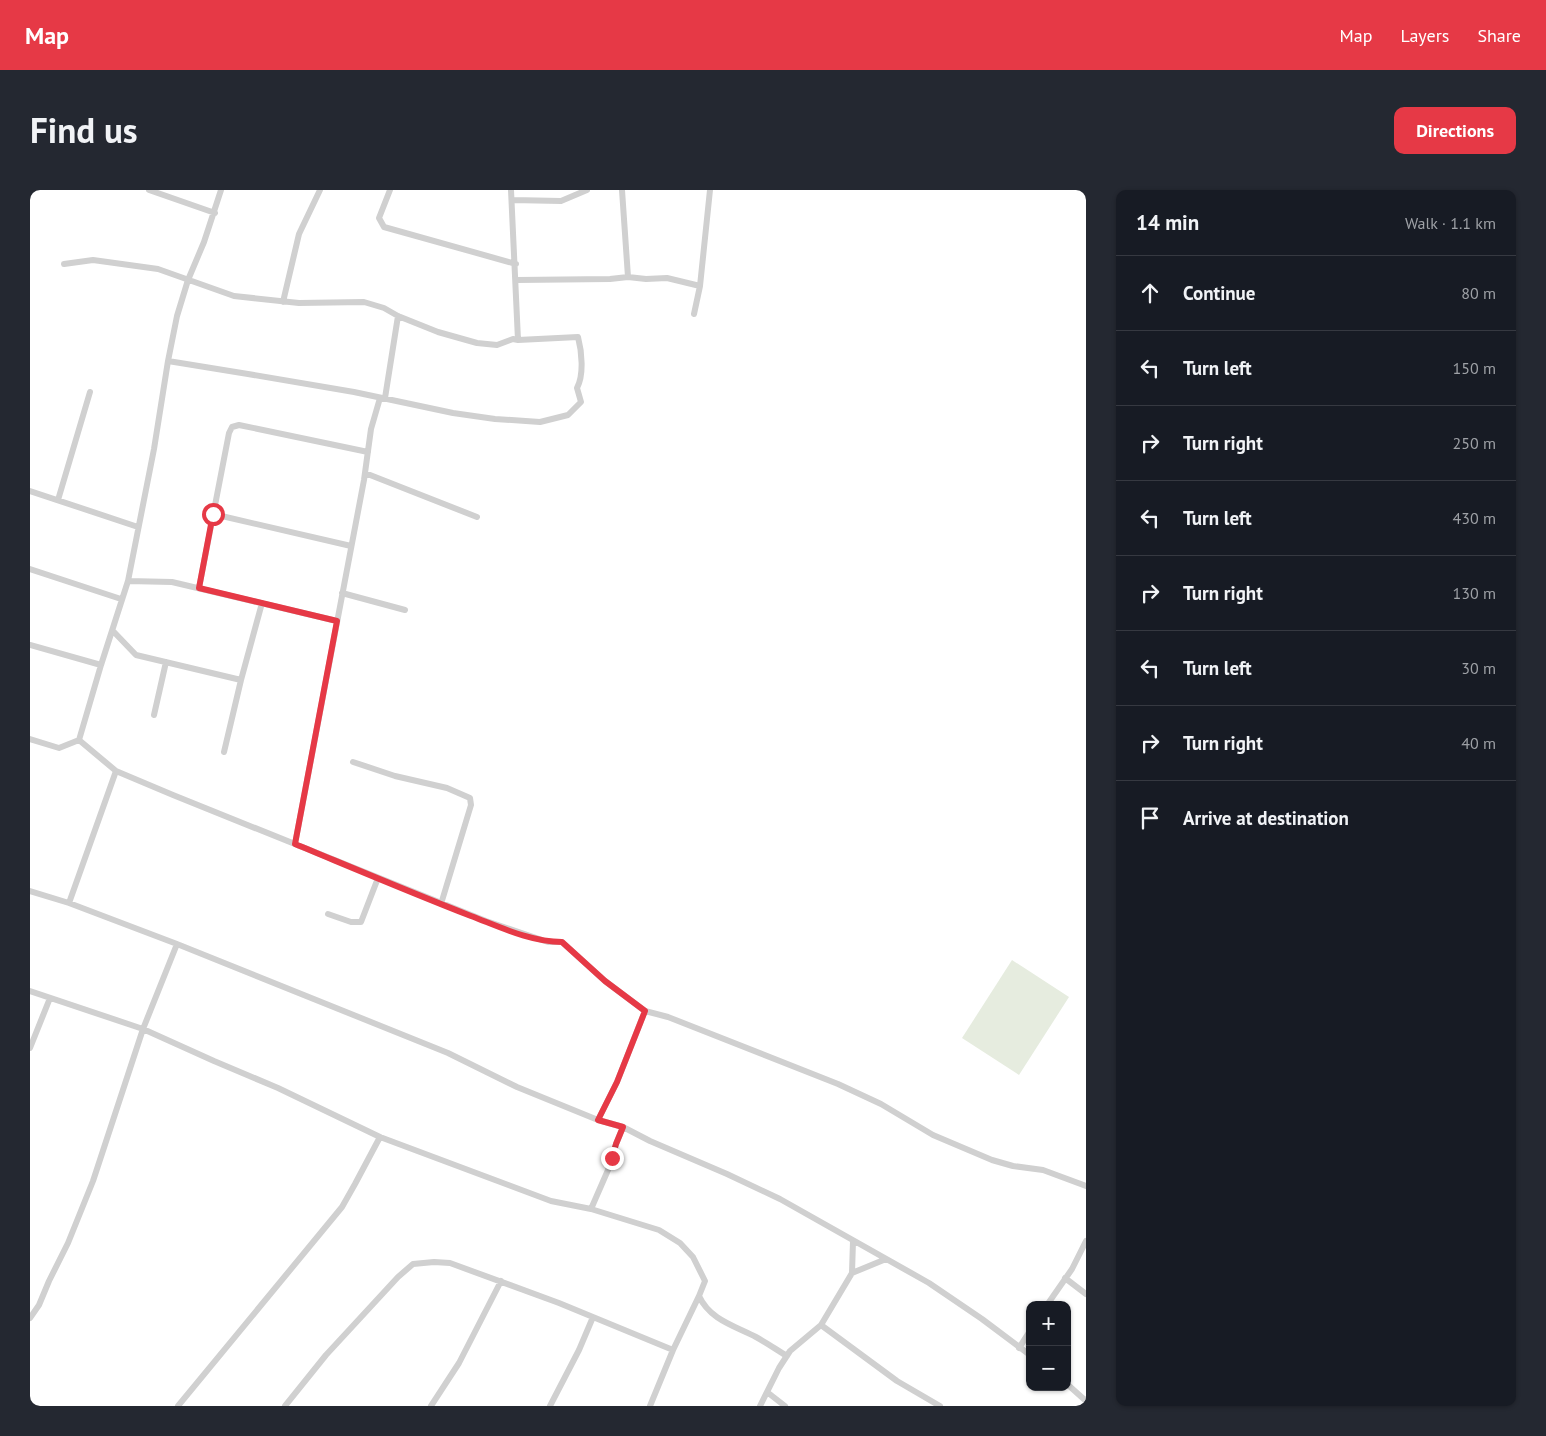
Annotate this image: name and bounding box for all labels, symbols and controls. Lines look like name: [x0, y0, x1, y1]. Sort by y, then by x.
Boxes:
text: Map: [25, 20, 69, 51]
text: Map: [1340, 24, 1372, 47]
text: Layers: [1400, 24, 1449, 47]
text: Share: [1477, 24, 1521, 47]
text: Find us: [30, 107, 138, 153]
button: Directions: [1394, 107, 1516, 154]
text: 14 min: [1136, 209, 1199, 236]
text: Walk · 1.1 km: [1405, 213, 1496, 233]
icon: ahead: [1136, 279, 1164, 307]
text: Continue: [1183, 281, 1255, 305]
text: 80 m: [1461, 283, 1496, 303]
icon: left: [1136, 354, 1164, 382]
text: Turn left: [1183, 356, 1252, 380]
text: 150 m: [1453, 358, 1496, 378]
icon: right: [1136, 429, 1164, 457]
text: Turn right: [1183, 431, 1263, 455]
text: 250 m: [1453, 433, 1496, 453]
route start: [202, 503, 225, 526]
icon: left: [1136, 504, 1164, 532]
text: Turn left: [1183, 506, 1252, 530]
text: 430 m: [1453, 508, 1496, 528]
icon: right: [1136, 579, 1164, 607]
text: Turn right: [1183, 581, 1263, 605]
text: 130 m: [1453, 583, 1496, 603]
icon: left: [1136, 654, 1164, 682]
text: Turn left: [1183, 656, 1252, 680]
text: 30 m: [1461, 658, 1496, 678]
icon: right: [1136, 729, 1164, 757]
text: Turn right: [1183, 731, 1263, 755]
text: 40 m: [1461, 733, 1496, 753]
icon: arrive: [1136, 804, 1164, 832]
text: Arrive at destination: [1183, 806, 1349, 830]
route end: [601, 1147, 624, 1170]
map controls: [1026, 1301, 1071, 1391]
button: +: [1026, 1301, 1071, 1346]
button: −: [1026, 1346, 1071, 1391]

